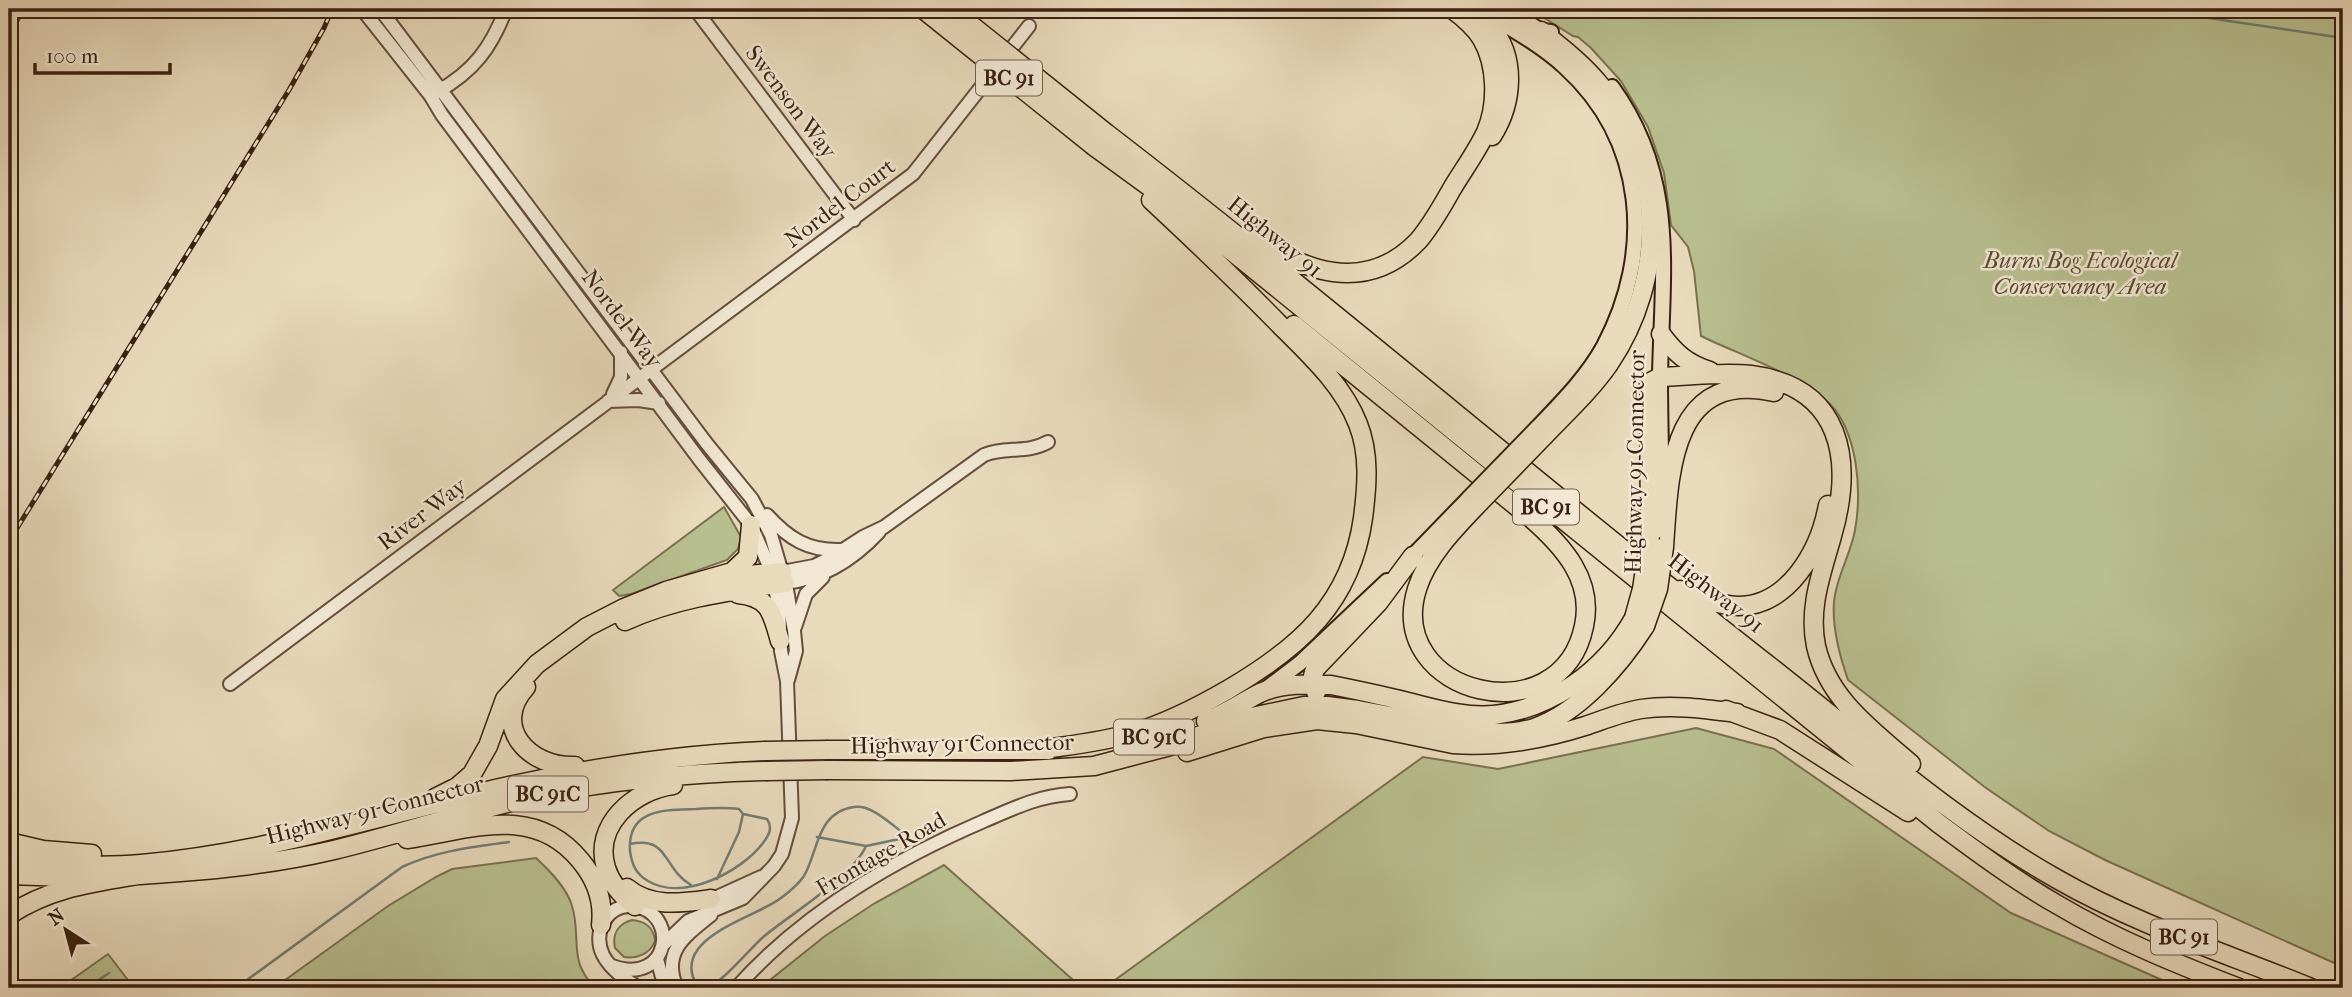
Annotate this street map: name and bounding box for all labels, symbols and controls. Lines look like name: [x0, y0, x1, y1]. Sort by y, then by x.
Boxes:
scale bar: [35, 32, 170, 76]
street label: Swenson Way: [740, 40, 843, 165]
text: 100 m: [46, 44, 99, 68]
road number: BC 91: [976, 60, 1042, 96]
street label: Nordel Court: [779, 153, 901, 253]
street label: Highway 91: [1222, 191, 1328, 283]
park label: Burns Bog Ecological Conservancy Area: [1981, 247, 2179, 300]
street label: Nordel Way: [576, 264, 668, 374]
street label: Highway 91 Connector: [1620, 350, 1650, 574]
street label: River Way: [372, 472, 472, 556]
road number: BC 91: [1513, 490, 1579, 524]
street label: Highway 91: [1663, 547, 1769, 639]
road number: BC 91C: [1114, 720, 1194, 754]
street label: Highway 91 Connector: [850, 729, 1074, 759]
street label: Highway 91 Connector: [263, 770, 487, 850]
road number: BC 91C: [508, 776, 588, 812]
street label: Frontage Road: [811, 806, 951, 902]
north arrow: [32, 895, 102, 965]
text: N: [44, 904, 69, 930]
road number: BC 91: [2151, 920, 2217, 954]

